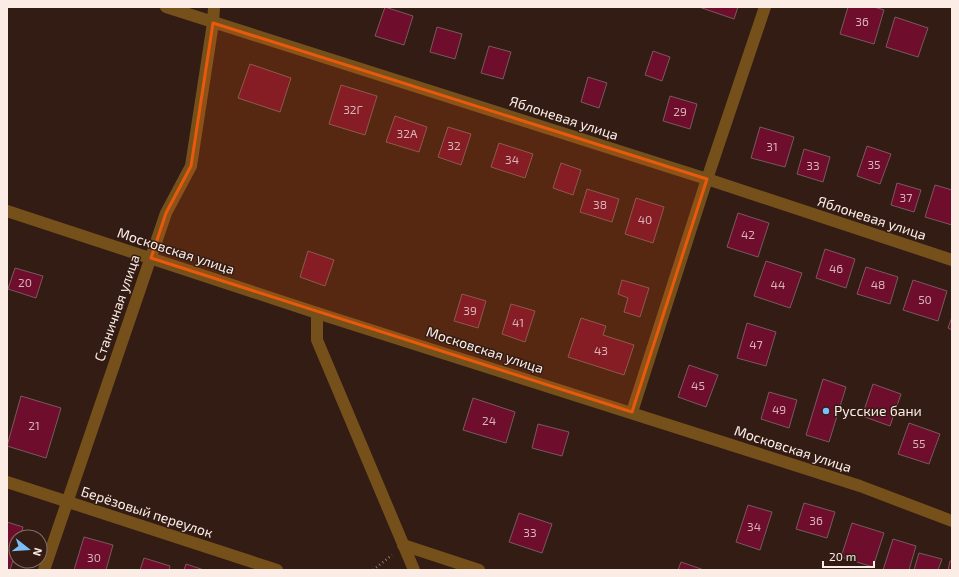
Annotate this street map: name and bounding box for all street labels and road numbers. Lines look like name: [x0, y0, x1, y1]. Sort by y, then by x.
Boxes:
street label: Яблоневая улица: [508, 92, 621, 143]
street label: Яблоневая улица: [816, 192, 929, 243]
street label: Московская улица: [115, 224, 237, 278]
street label: Станичная улица: [90, 252, 143, 364]
street label: Московская улица: [424, 323, 546, 377]
street label: Московская улица: [732, 422, 854, 476]
street label: Берёзовый переулок: [79, 482, 216, 541]

